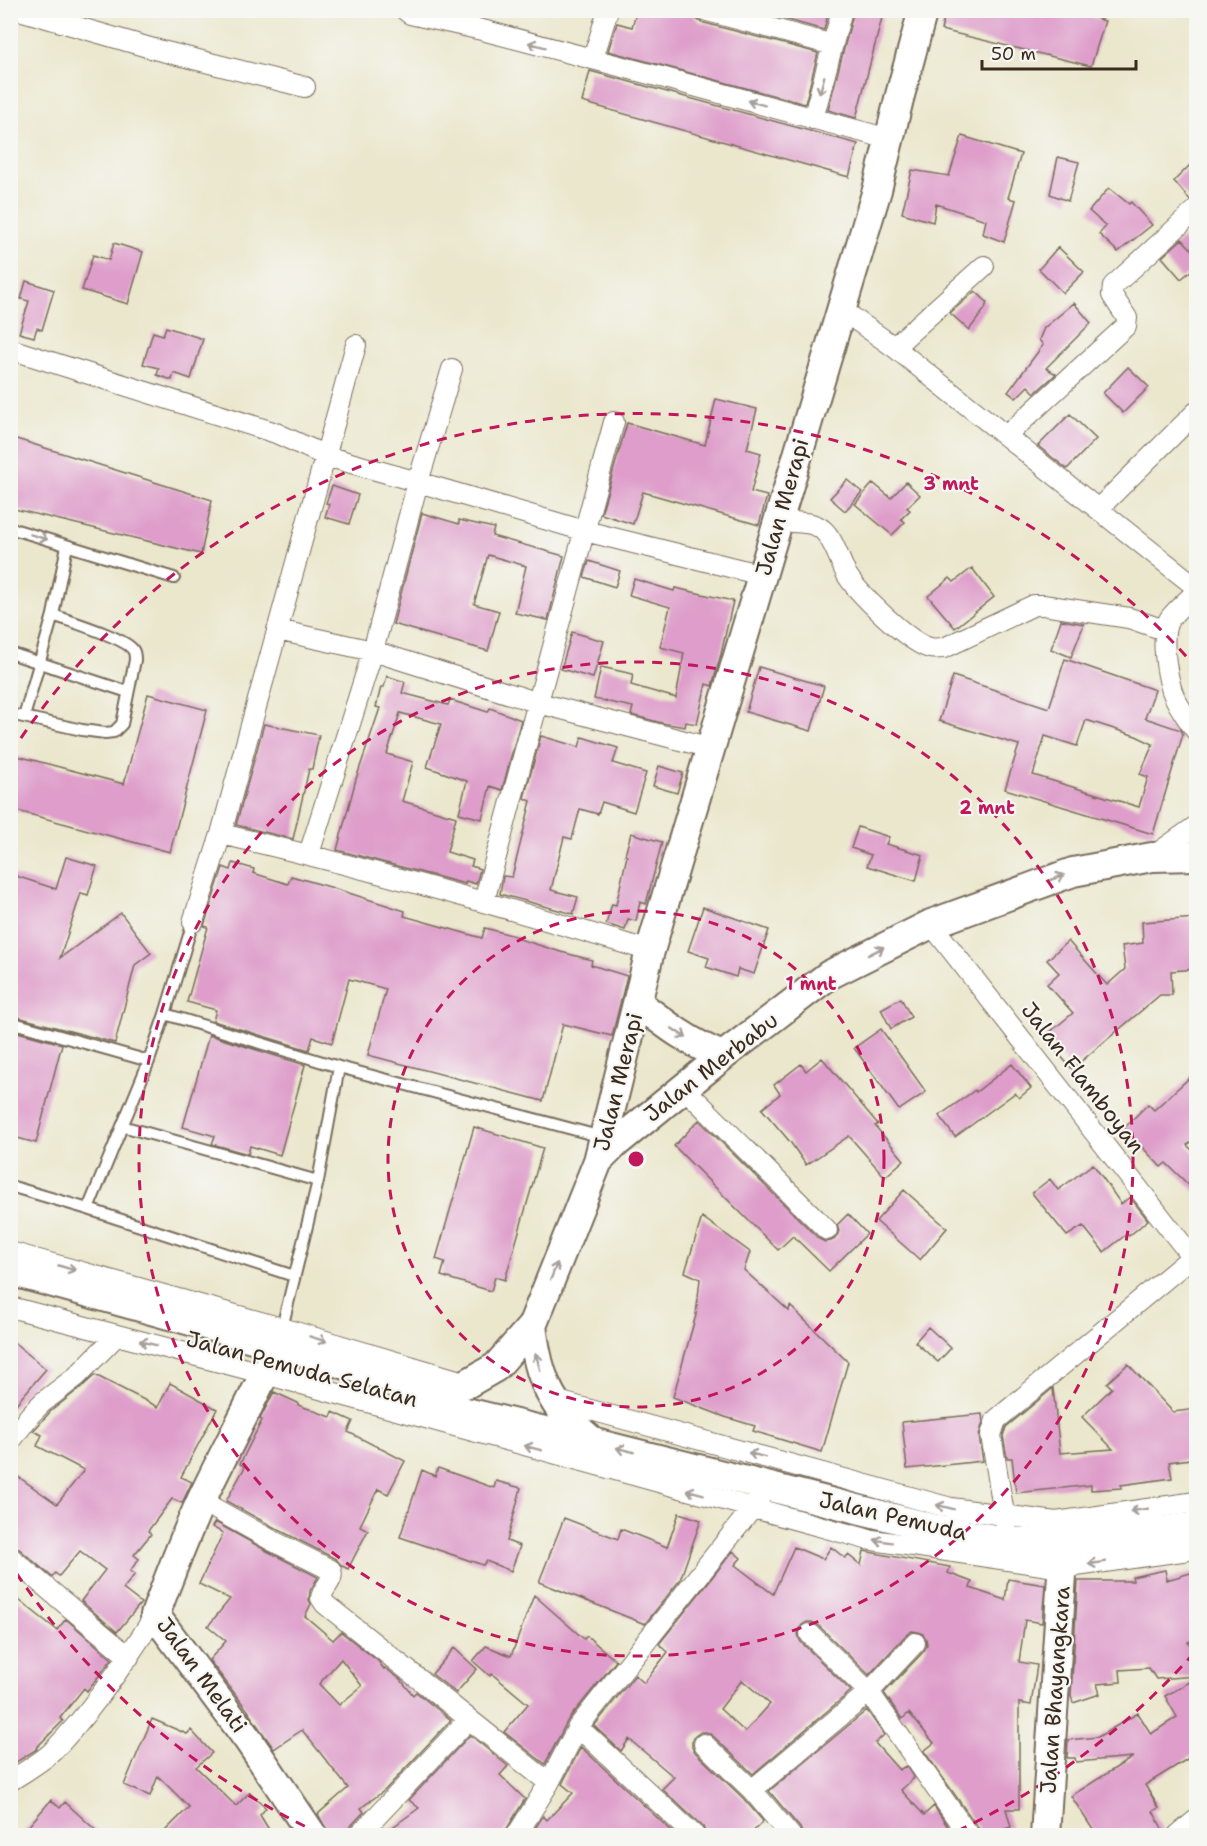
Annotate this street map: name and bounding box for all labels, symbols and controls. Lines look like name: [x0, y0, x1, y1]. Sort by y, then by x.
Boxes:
scale bar: [982, 33, 1136, 71]
one-way arrow: [527, 38, 546, 50]
text: 50 m: [991, 42, 1036, 66]
one-way arrow: [816, 75, 827, 94]
one-way arrow: [747, 97, 766, 108]
street label: Jalan Merapi: [749, 435, 815, 579]
text: 3 mnt: [923, 472, 979, 496]
one-way arrow: [29, 532, 48, 543]
text: 2 mnt: [959, 796, 1015, 820]
one-way arrow: [1046, 872, 1065, 883]
one-way arrow: [866, 945, 884, 957]
text: 1 mnt: [785, 972, 837, 996]
street label: Jalan Flamboyan: [1015, 996, 1151, 1160]
street label: Jalan Merbabu: [638, 1005, 784, 1129]
street label: Jalan Merapi: [587, 1010, 649, 1154]
one-way arrow: [670, 1027, 686, 1039]
centre of rings: [626, 1149, 646, 1169]
one-way arrow: [57, 1263, 76, 1274]
one-way arrow: [549, 1263, 560, 1281]
street label: Jalan Pemuda Selatan: [183, 1324, 421, 1414]
one-way arrow: [308, 1334, 327, 1345]
one-way arrow: [139, 1337, 158, 1349]
one-way arrow: [532, 1353, 544, 1372]
one-way arrow: [524, 1442, 543, 1453]
one-way arrow: [616, 1444, 635, 1456]
one-way arrow: [748, 1449, 767, 1461]
street label: Jalan Pemuda: [816, 1485, 970, 1547]
one-way arrow: [686, 1486, 705, 1497]
one-way arrow: [936, 1500, 955, 1512]
one-way arrow: [1129, 1505, 1149, 1516]
one-way arrow: [874, 1536, 894, 1547]
one-way arrow: [1088, 1558, 1107, 1569]
street label: Jalan Bhayangkara: [1033, 1585, 1077, 1795]
street label: Jalan Melati: [150, 1611, 254, 1739]

